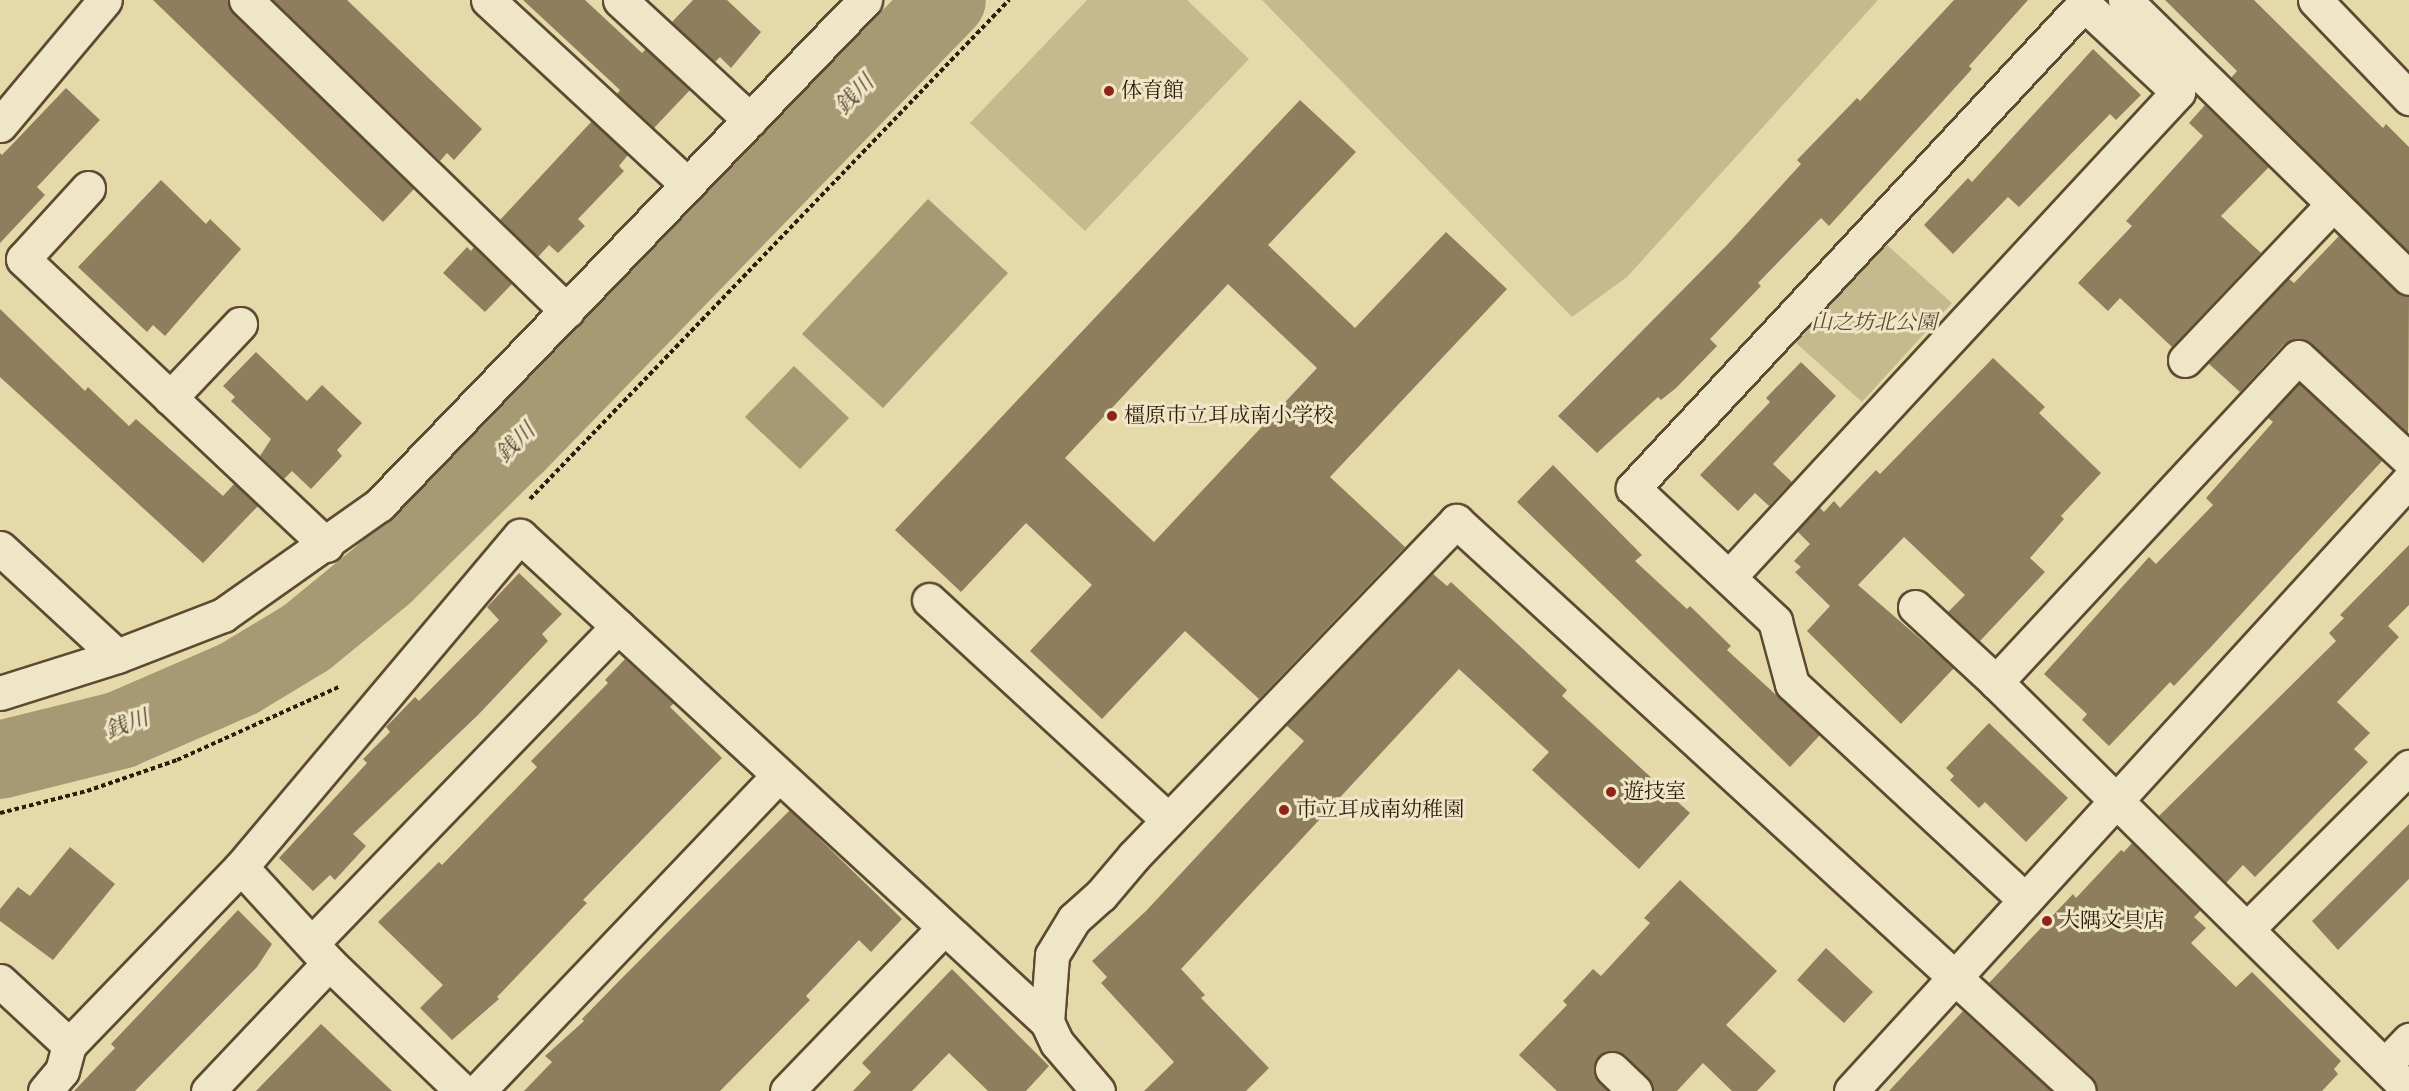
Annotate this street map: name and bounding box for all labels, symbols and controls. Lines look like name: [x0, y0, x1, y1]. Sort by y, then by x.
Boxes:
water label: 銭川: [830, 70, 880, 120]
place label: 体育館: [1121, 78, 1184, 104]
marker: 体育館: [1102, 84, 1116, 98]
park label: 山之坊北公園: [1811, 310, 1937, 336]
place label: 橿原市立耳成南小学校: [1124, 403, 1334, 429]
marker: 橿原市立耳成南小学校: [1105, 409, 1119, 423]
water label: 銭川: [491, 418, 541, 468]
water label: 銭川: [102, 705, 152, 745]
place label: 遊技室: [1623, 779, 1686, 805]
marker: 遊技室: [1604, 785, 1618, 799]
place label: 市立耳成南幼稚園: [1296, 797, 1464, 823]
marker: 市立耳成南幼稚園: [1277, 803, 1291, 817]
place label: 大隅文具店: [2059, 908, 2164, 934]
marker: 大隅文具店: [2040, 914, 2054, 928]

